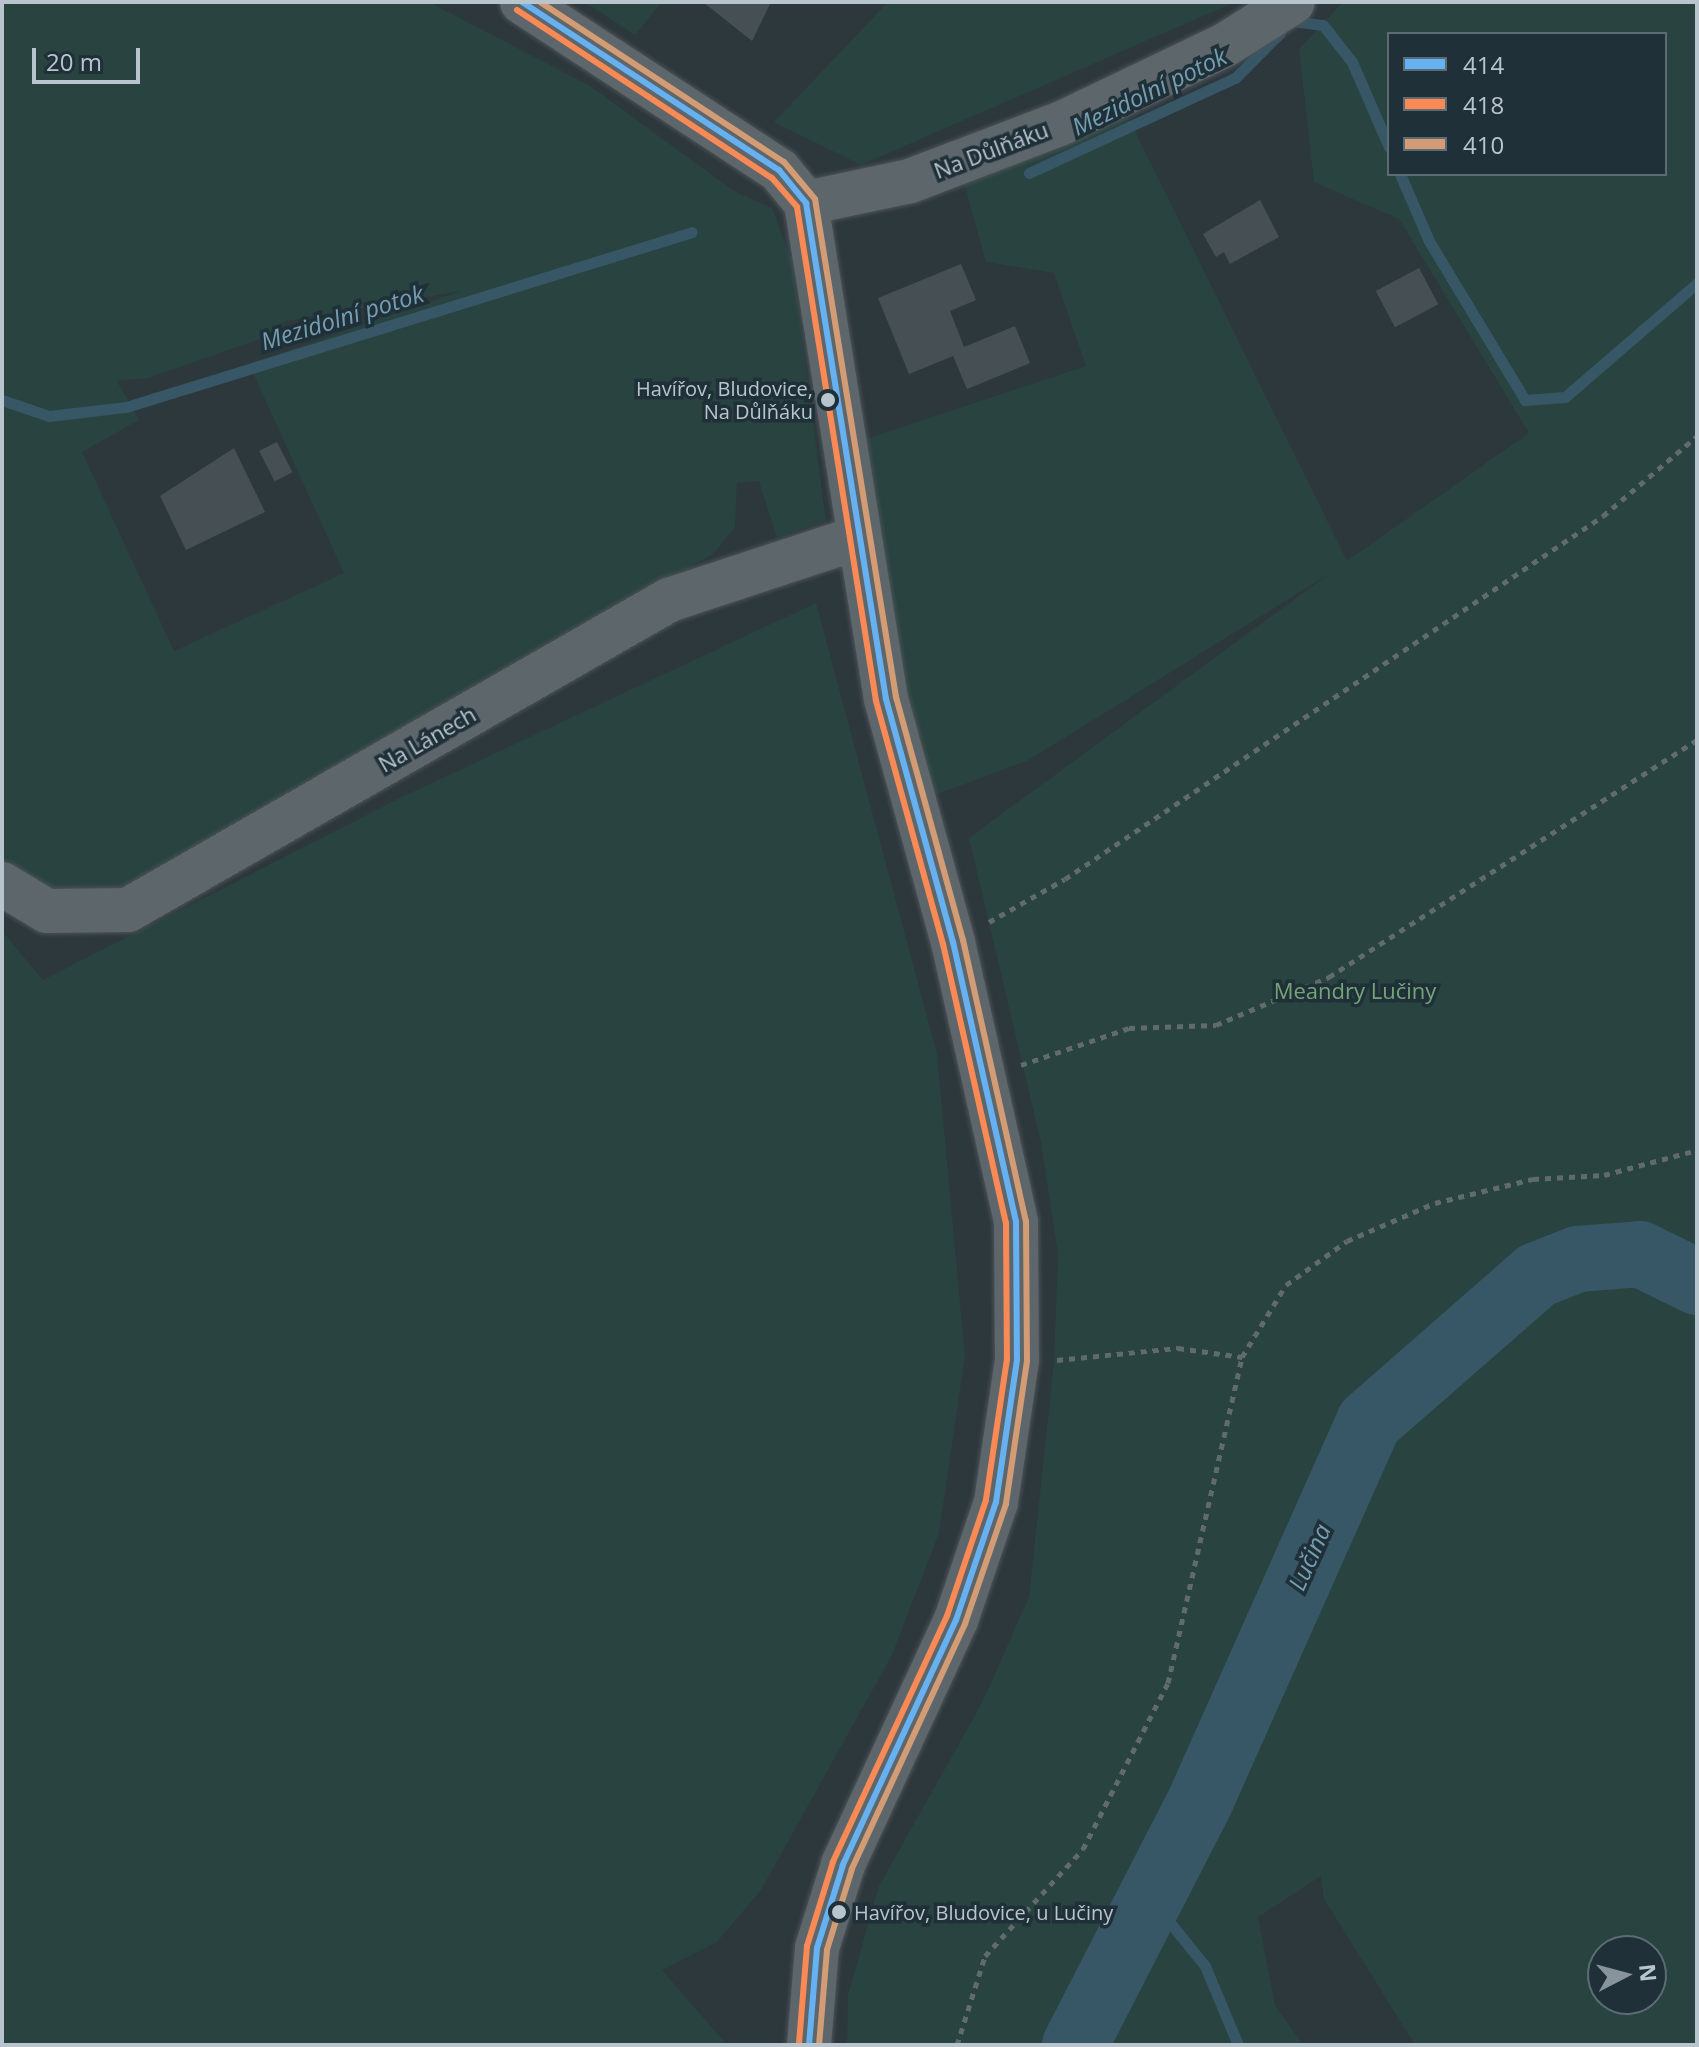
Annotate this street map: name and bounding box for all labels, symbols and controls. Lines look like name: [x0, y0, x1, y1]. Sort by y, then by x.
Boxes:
scale bar: [36, 32, 144, 82]
legend: [1387, 32, 1667, 176]
water label: Mezidolní potok: [1067, 41, 1231, 141]
text: 20 m: [46, 45, 102, 78]
text: 414: [1463, 48, 1504, 81]
text: 418: [1463, 88, 1504, 121]
street label: Na Důlňáku: [930, 116, 1052, 184]
text: 410: [1463, 128, 1504, 161]
water label: Mezidolní potok: [257, 279, 427, 355]
place label: Havířov, Bludovice, Na Důlňáku: [636, 376, 813, 423]
marker: Havířov, Bludovice, Na Důlňáku: [820, 392, 836, 408]
street label: Na Lánech: [374, 701, 480, 777]
park label: Meandry Lučiny: [1274, 978, 1436, 1004]
water label: Lučina: [1282, 1519, 1336, 1595]
place label: Havířov, Bludovice, u Lučiny: [854, 1900, 1113, 1924]
marker: Havířov, Bludovice, u Lučiny: [831, 1904, 847, 1920]
north arrow: [1587, 1935, 1667, 2015]
text: N: [1633, 1962, 1665, 1983]

